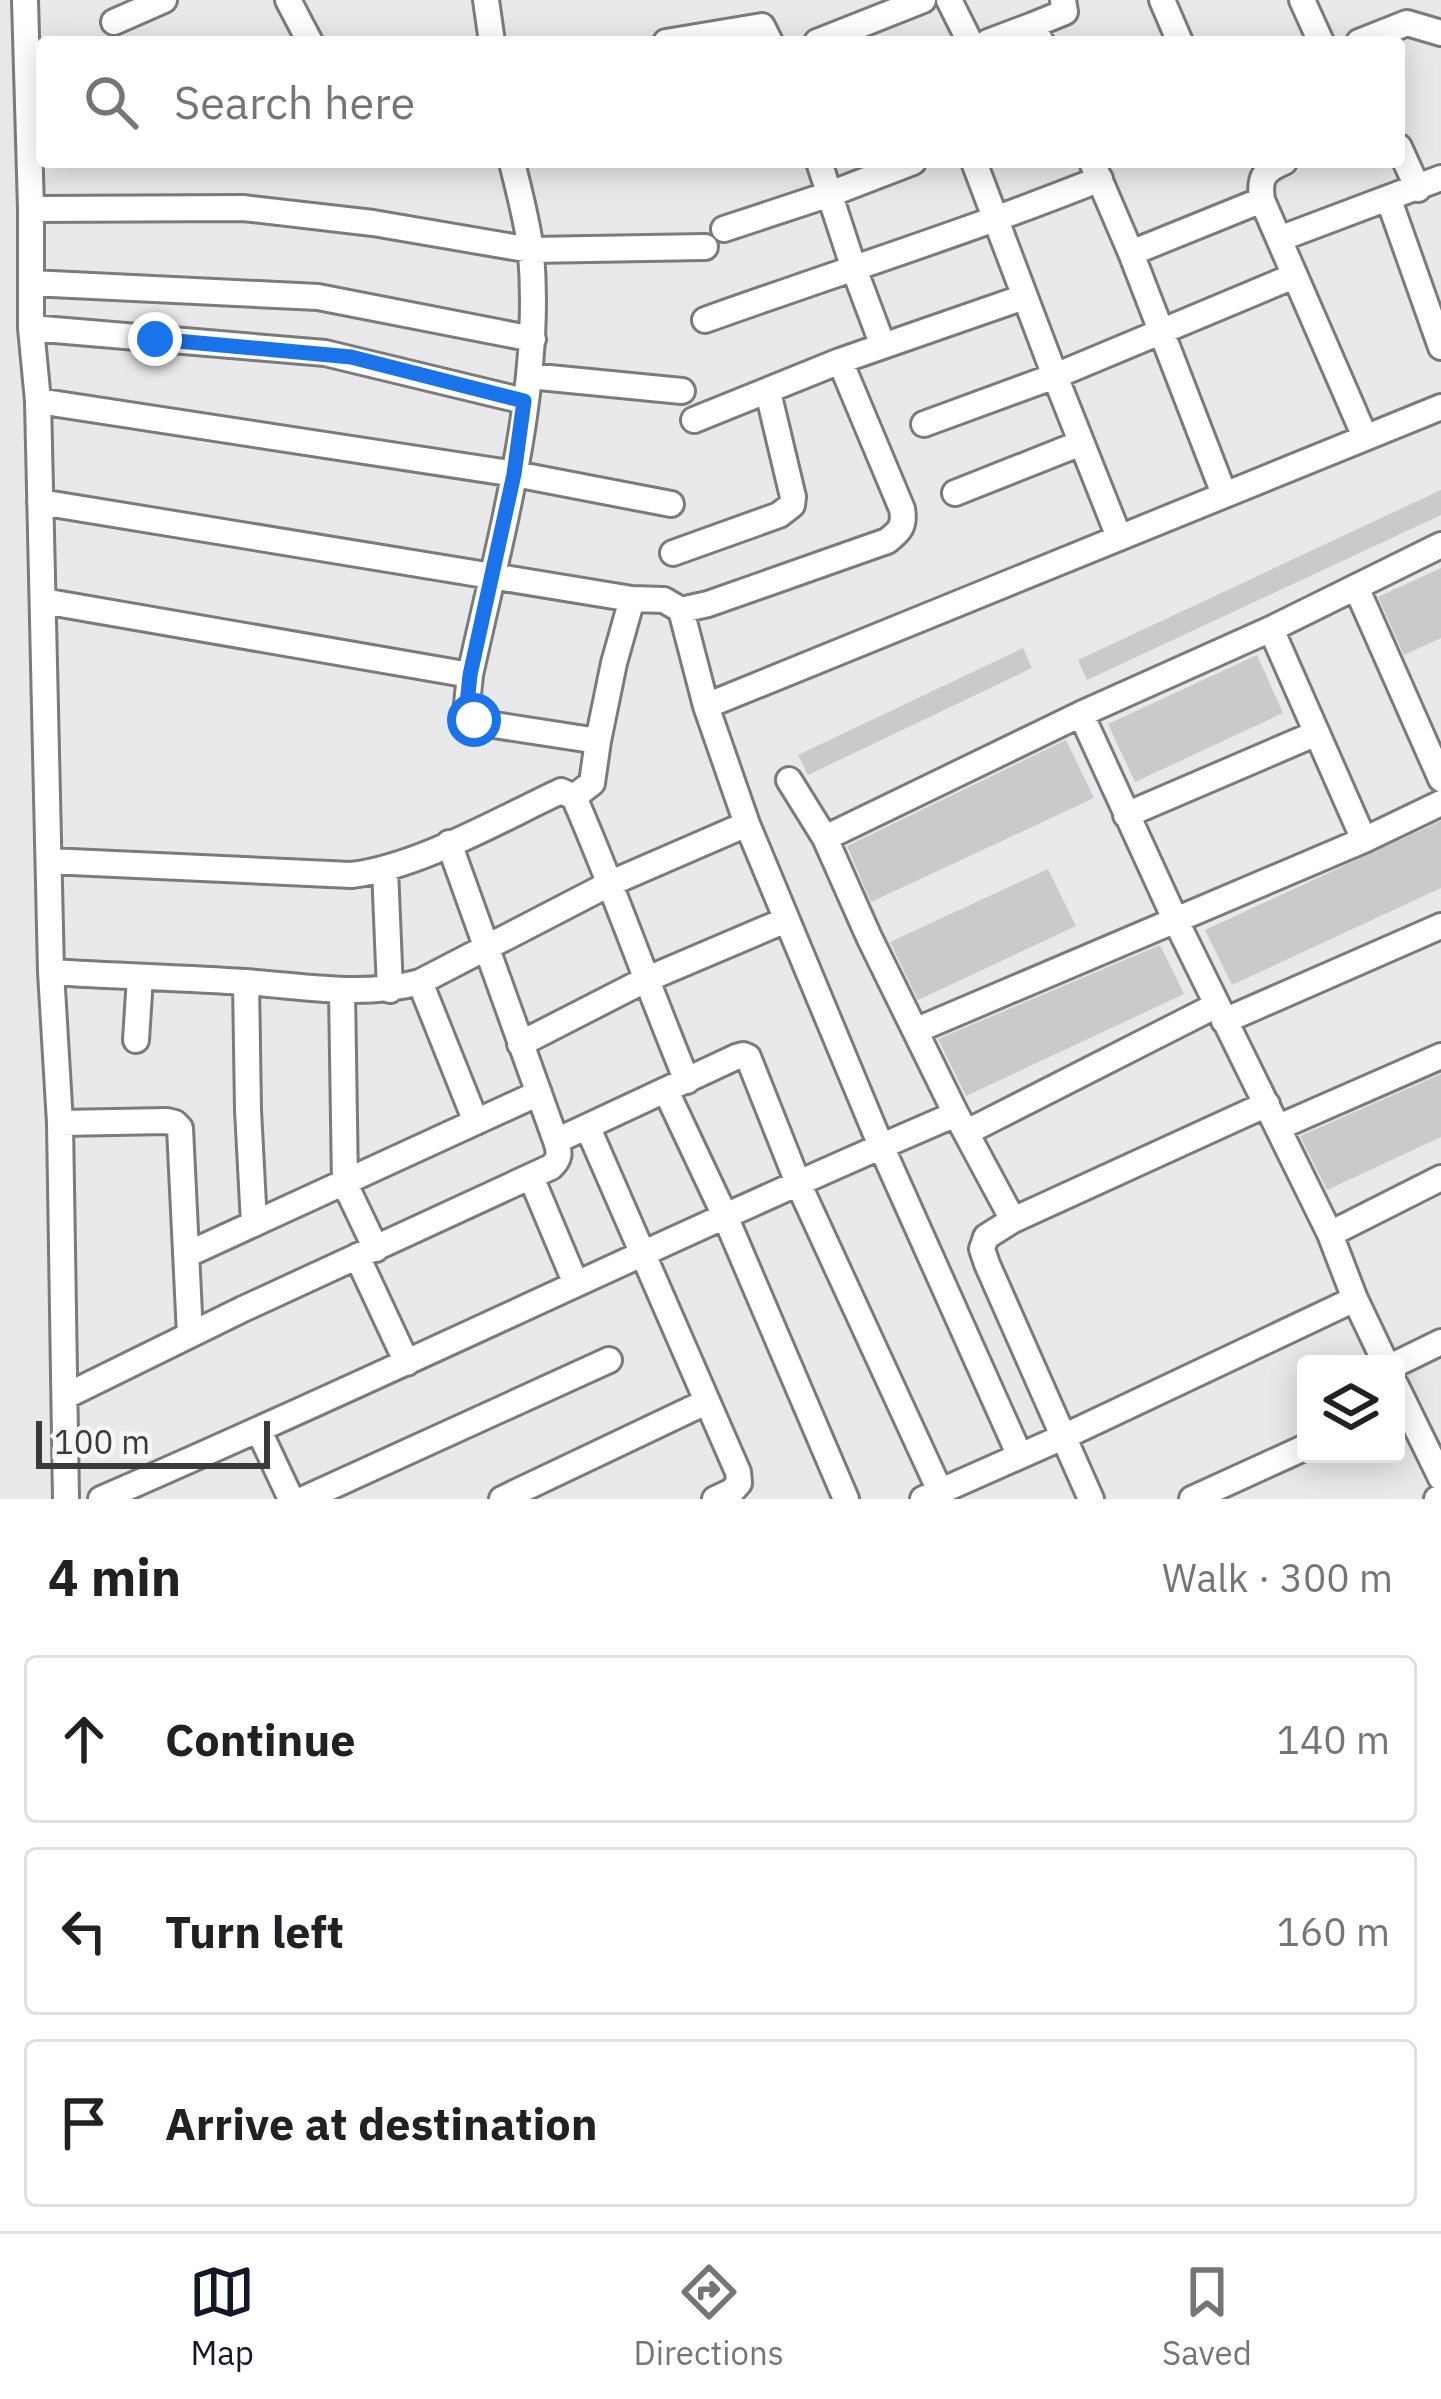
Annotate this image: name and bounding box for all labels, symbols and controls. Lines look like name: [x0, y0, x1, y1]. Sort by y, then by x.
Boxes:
search box: [36, 36, 1405, 168]
icon: search: [78, 69, 144, 135]
text: Search here: [174, 73, 415, 131]
route end: [128, 312, 182, 366]
route start: [447, 693, 501, 747]
map controls: [1297, 1355, 1405, 1463]
button: layers: [1297, 1355, 1405, 1463]
scale bar: [36, 1415, 270, 1468]
text: 100 m: [54, 1420, 150, 1463]
text: 4 min: [48, 1544, 181, 1610]
text: Walk · 300 m: [1162, 1552, 1393, 1603]
icon: ahead: [51, 1706, 117, 1772]
text: Continue: [165, 1710, 356, 1768]
text: 140 m: [1277, 1714, 1390, 1765]
icon: left: [51, 1898, 117, 1964]
text: Turn left: [165, 1902, 344, 1960]
text: 160 m: [1277, 1906, 1390, 1957]
icon: arrive: [51, 2090, 117, 2156]
text: Arrive at destination: [165, 2094, 598, 2152]
tab: Map: [189, 2259, 255, 2374]
tab: Directions: [634, 2259, 784, 2374]
tab: Saved: [1162, 2259, 1252, 2374]

